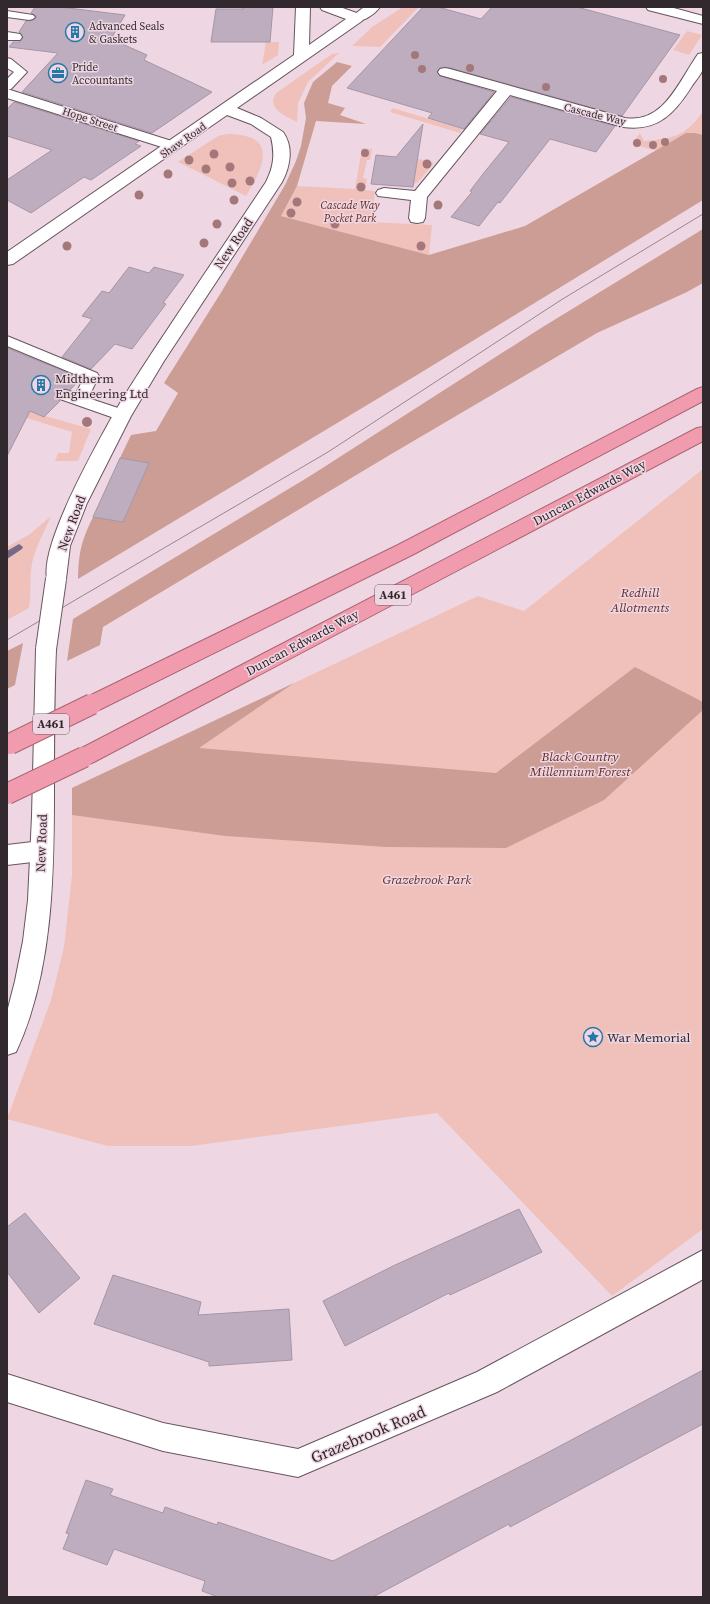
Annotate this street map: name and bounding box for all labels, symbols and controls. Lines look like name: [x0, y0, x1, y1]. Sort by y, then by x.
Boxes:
place label: Advanced Seals & Gaskets: [89, 19, 165, 47]
building icon: Advanced Seals & Gaskets: [64, 21, 86, 43]
place label: Pride Accountants: [72, 60, 133, 88]
office icon: Pride Accountants: [47, 62, 69, 84]
street label: Cascade Way: [562, 100, 628, 130]
street label: Hope Street: [60, 103, 120, 136]
street label: Shaw Road: [157, 119, 210, 162]
park label: Cascade Way Pocket Park: [320, 198, 380, 226]
street label: New Road: [210, 214, 257, 272]
place label: Midtherm Engineering Ltd: [55, 370, 149, 402]
building icon: Midtherm Engineering Ltd: [30, 374, 52, 396]
street label: Duncan Edwards Way: [530, 455, 649, 529]
street label: New Road: [54, 492, 90, 553]
park label: Redhill Allotments: [610, 584, 670, 616]
road number: A461: [375, 585, 411, 605]
street label: Duncan Edwards Way: [243, 605, 362, 679]
road number: A461: [33, 714, 69, 734]
park label: Black Country Millennium Forest: [529, 748, 631, 780]
street label: New Road: [32, 813, 51, 872]
park label: Grazebrook Park: [383, 871, 472, 888]
place icon: War Memorial: [582, 1026, 604, 1048]
place label: War Memorial: [607, 1029, 691, 1046]
street label: Grazebrook Road: [307, 1400, 429, 1468]

